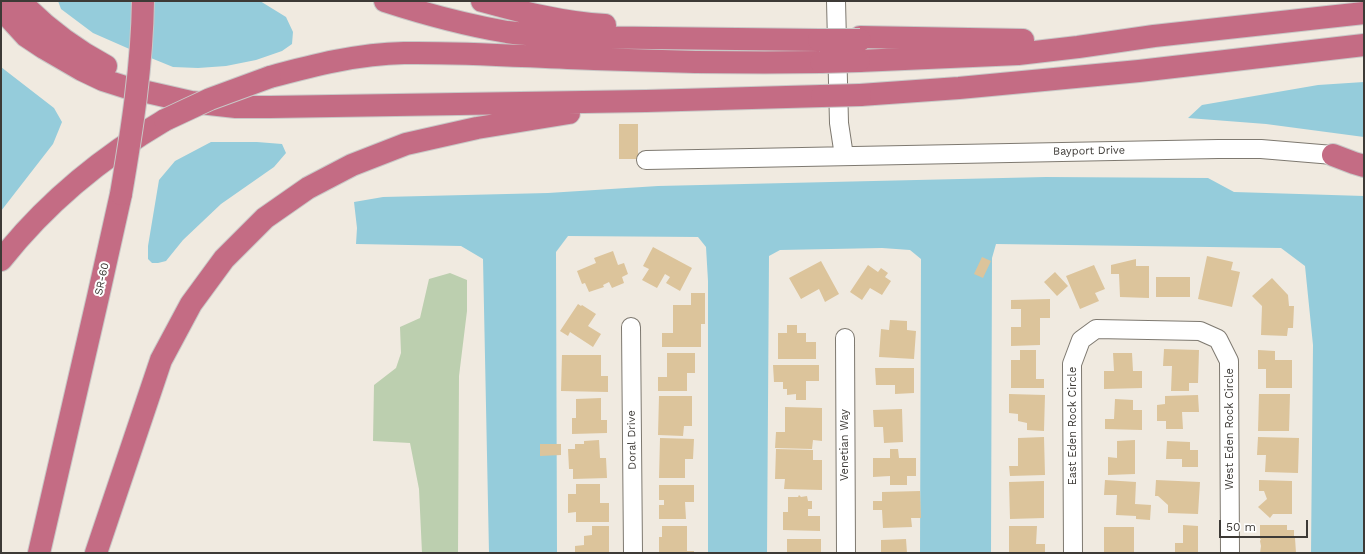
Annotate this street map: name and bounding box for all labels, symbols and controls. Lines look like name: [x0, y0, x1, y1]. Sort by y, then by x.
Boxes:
street label: Bayport Drive: [1053, 144, 1125, 158]
street label: SR-60: [92, 261, 112, 297]
street label: East Eden Rock Circle: [1066, 367, 1080, 485]
street label: West Eden Rock Circle: [1223, 368, 1237, 490]
street label: Venetian Way: [838, 409, 852, 481]
street label: Doral Drive: [625, 410, 639, 470]
scale bar: [1221, 512, 1310, 538]
text: 50 m: [1226, 520, 1256, 534]

